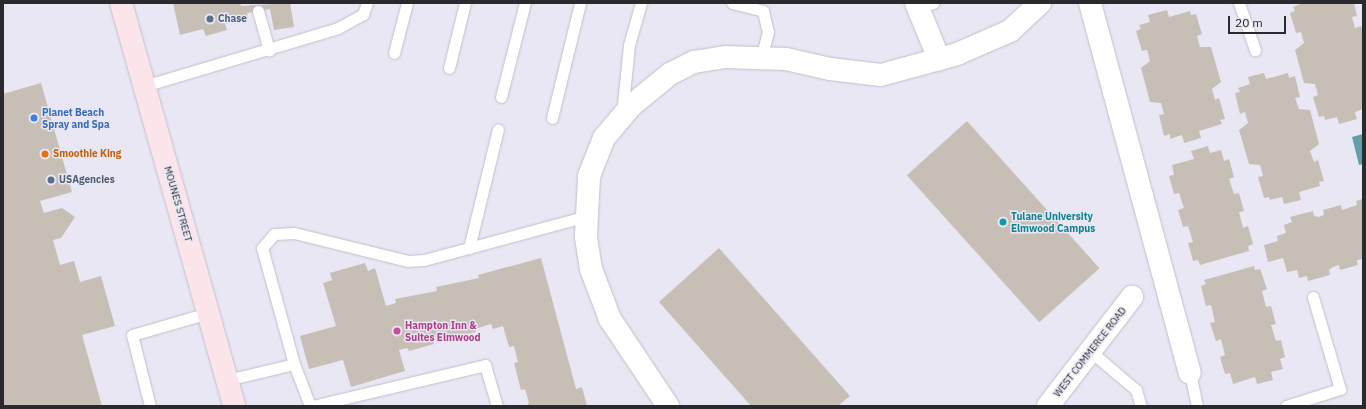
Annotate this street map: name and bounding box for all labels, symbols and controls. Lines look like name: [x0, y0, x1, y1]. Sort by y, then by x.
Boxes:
scale bar: [1230, 8, 1288, 34]
place label: Chase: [218, 13, 247, 25]
marker: Chase: [205, 14, 215, 24]
text: 20 m: [1235, 15, 1263, 30]
place label: Planet Beach Spray and Spa: [42, 106, 110, 130]
marker: Planet Beach Spray and Spa: [29, 113, 39, 123]
place label: Smoothie King: [53, 148, 121, 160]
marker: Smoothie King: [40, 149, 50, 159]
street label: MOUNES STREET: [161, 165, 195, 243]
place label: USAgencies: [59, 174, 115, 186]
marker: USAgencies: [46, 175, 56, 185]
place label: Tulane University Elmwood Campus: [1011, 210, 1095, 234]
marker: Tulane University Elmwood Campus: [998, 217, 1008, 227]
street label: WEST COMMERCE ROAD: [1051, 305, 1129, 399]
place label: Hampton Inn & Suites Elmwood: [405, 319, 481, 342]
marker: Hampton Inn & Suites Elmwood: [392, 326, 402, 336]

